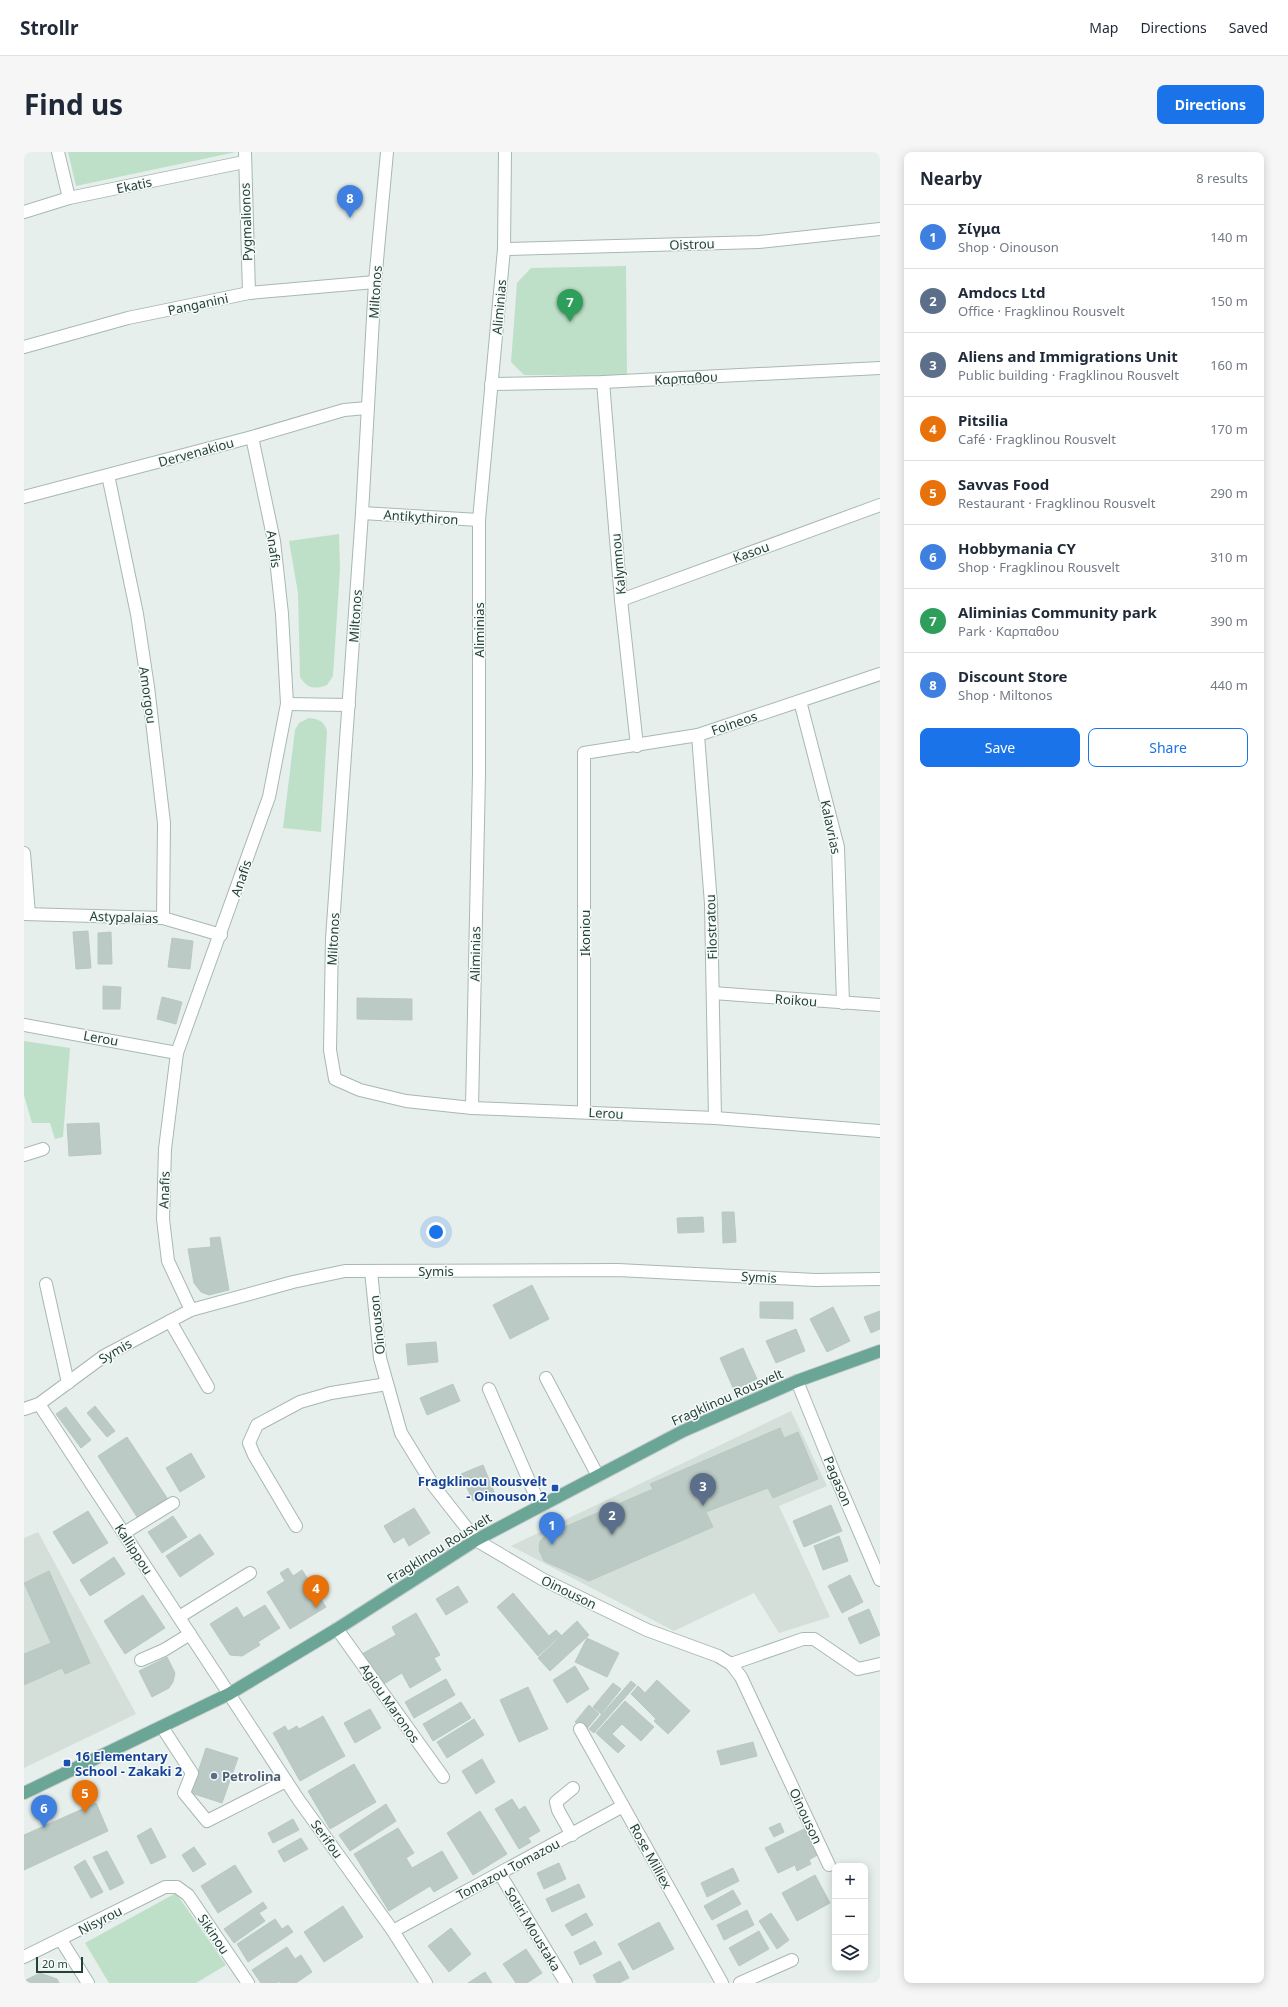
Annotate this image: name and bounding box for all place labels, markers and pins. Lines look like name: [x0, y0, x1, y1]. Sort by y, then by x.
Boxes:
pin: 8: [337, 185, 363, 218]
pin: 7: [557, 289, 583, 322]
place label: Fragklinou Rousvelt - Oinouson 2: [418, 1472, 547, 1505]
pin: 3: [690, 1473, 716, 1506]
marker: Fragklinou Rousvelt - Oinouson 2: [550, 1483, 560, 1493]
pin: 2: [599, 1502, 625, 1535]
pin: 1: [539, 1512, 565, 1545]
pin: 4: [303, 1575, 329, 1608]
place label: 16 Elementary School - Zakaki 2: [75, 1747, 182, 1780]
marker: 16 Elementary School - Zakaki 2: [62, 1758, 72, 1768]
place label: Petrolina: [222, 1767, 281, 1785]
marker: Petrolina: [209, 1771, 219, 1781]
pin: 5: [72, 1780, 98, 1813]
pin: 6: [31, 1795, 57, 1828]

